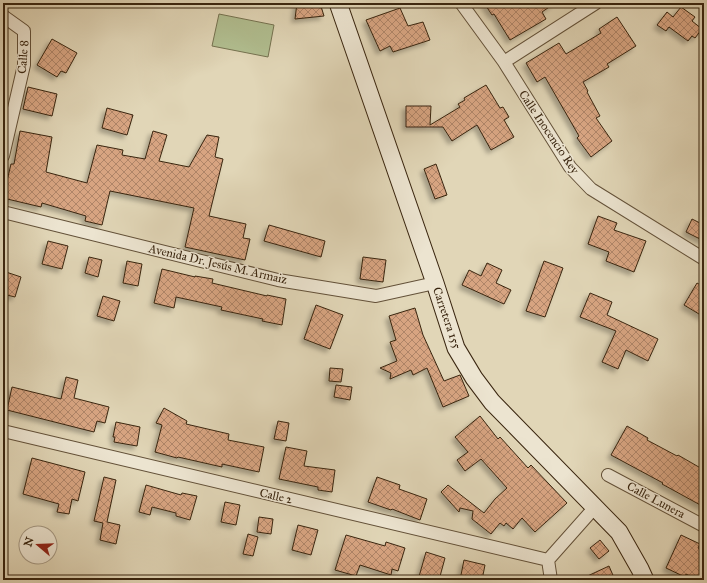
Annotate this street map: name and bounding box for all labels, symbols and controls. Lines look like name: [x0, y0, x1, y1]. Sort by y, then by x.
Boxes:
street label: Calle 8: [15, 40, 31, 74]
street label: Calle Inocencio Rey: [516, 88, 582, 177]
street label: Avenida Dr. Jesús M. Armaiz: [146, 241, 289, 288]
street label: Carretera 155: [430, 285, 464, 351]
street label: Calle Lunera: [625, 479, 688, 522]
street label: Calle 2: [258, 485, 294, 507]
north arrow: [18, 525, 58, 565]
text: N: [21, 535, 37, 548]

